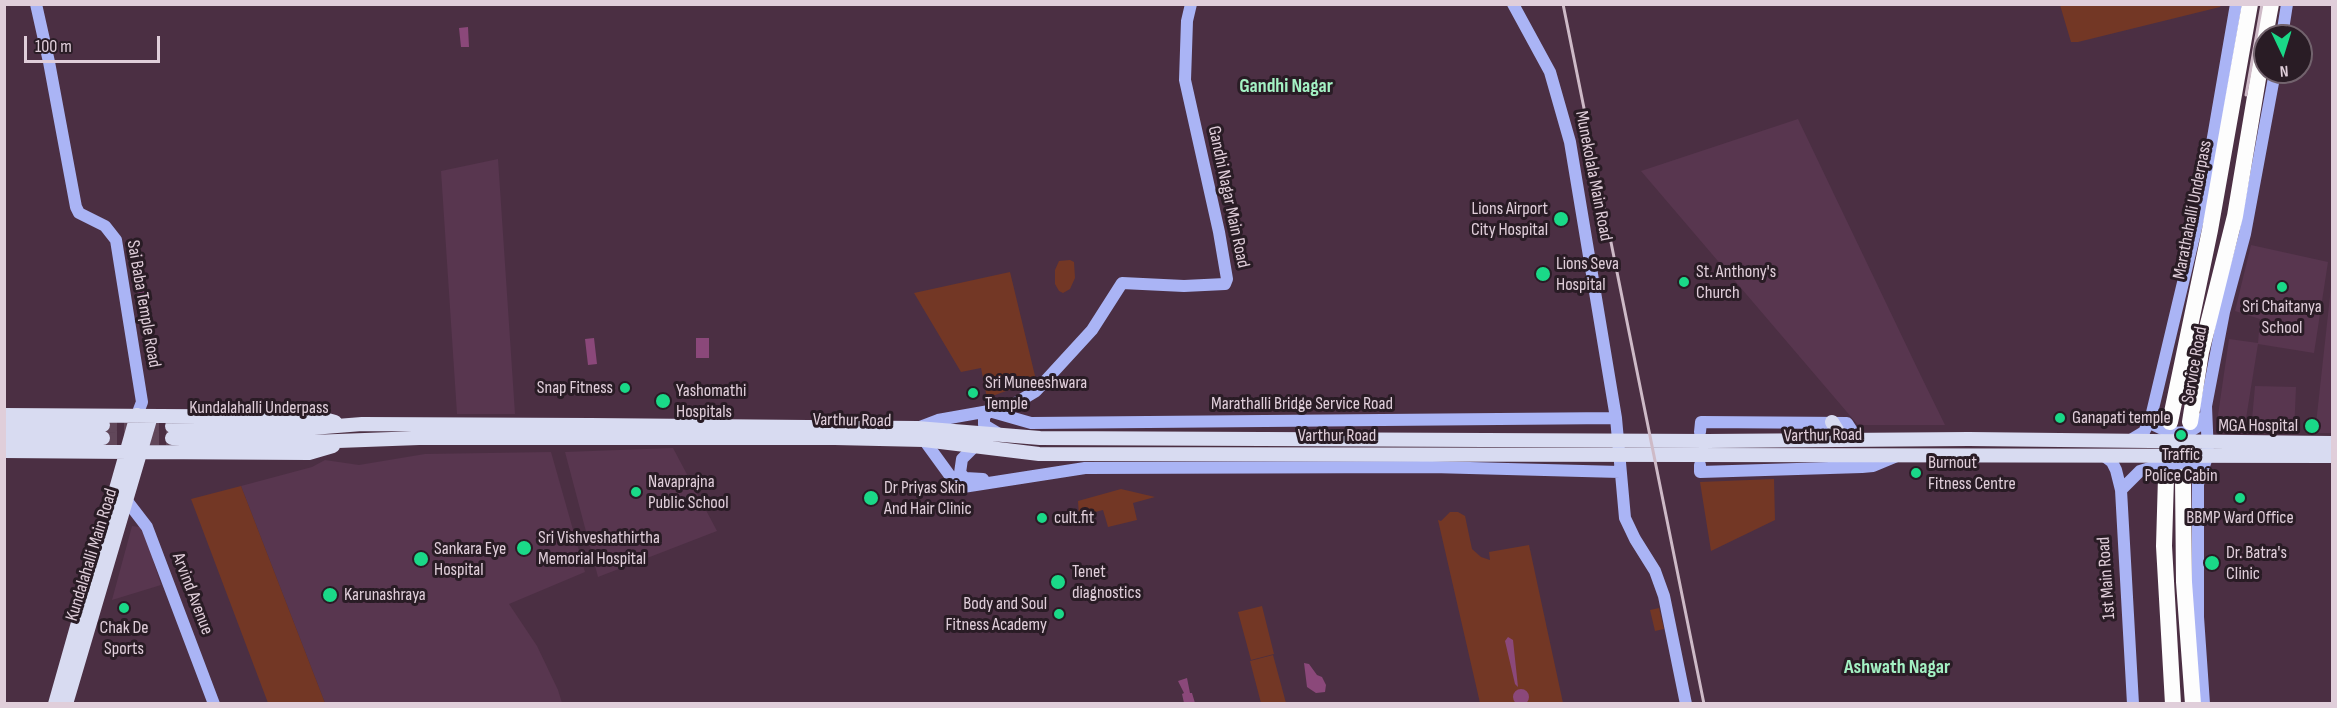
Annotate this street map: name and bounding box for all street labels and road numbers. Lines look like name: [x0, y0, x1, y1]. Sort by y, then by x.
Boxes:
street label: Munekolala Main Road: [1570, 109, 1616, 243]
street label: Gandhi Nagar Main Road: [1202, 124, 1254, 270]
street label: Marathahalli Underpass: [2169, 139, 2217, 281]
street label: Sai Baba Temple Road: [121, 239, 165, 369]
street label: Service Road: [2178, 325, 2212, 405]
street label: Marathalli Bridge Service Road: [1211, 393, 1393, 415]
street label: Kundalahalli Underpass: [189, 397, 329, 419]
street label: Varthur Road: [813, 410, 891, 432]
street label: Varthur Road: [1298, 425, 1376, 447]
street label: Varthur Road: [1784, 425, 1862, 447]
street label: Kundalahalli Main Road: [62, 486, 122, 624]
street label: 1st Main Road: [2093, 536, 2121, 620]
street label: Arvind Avenue: [167, 550, 217, 638]

